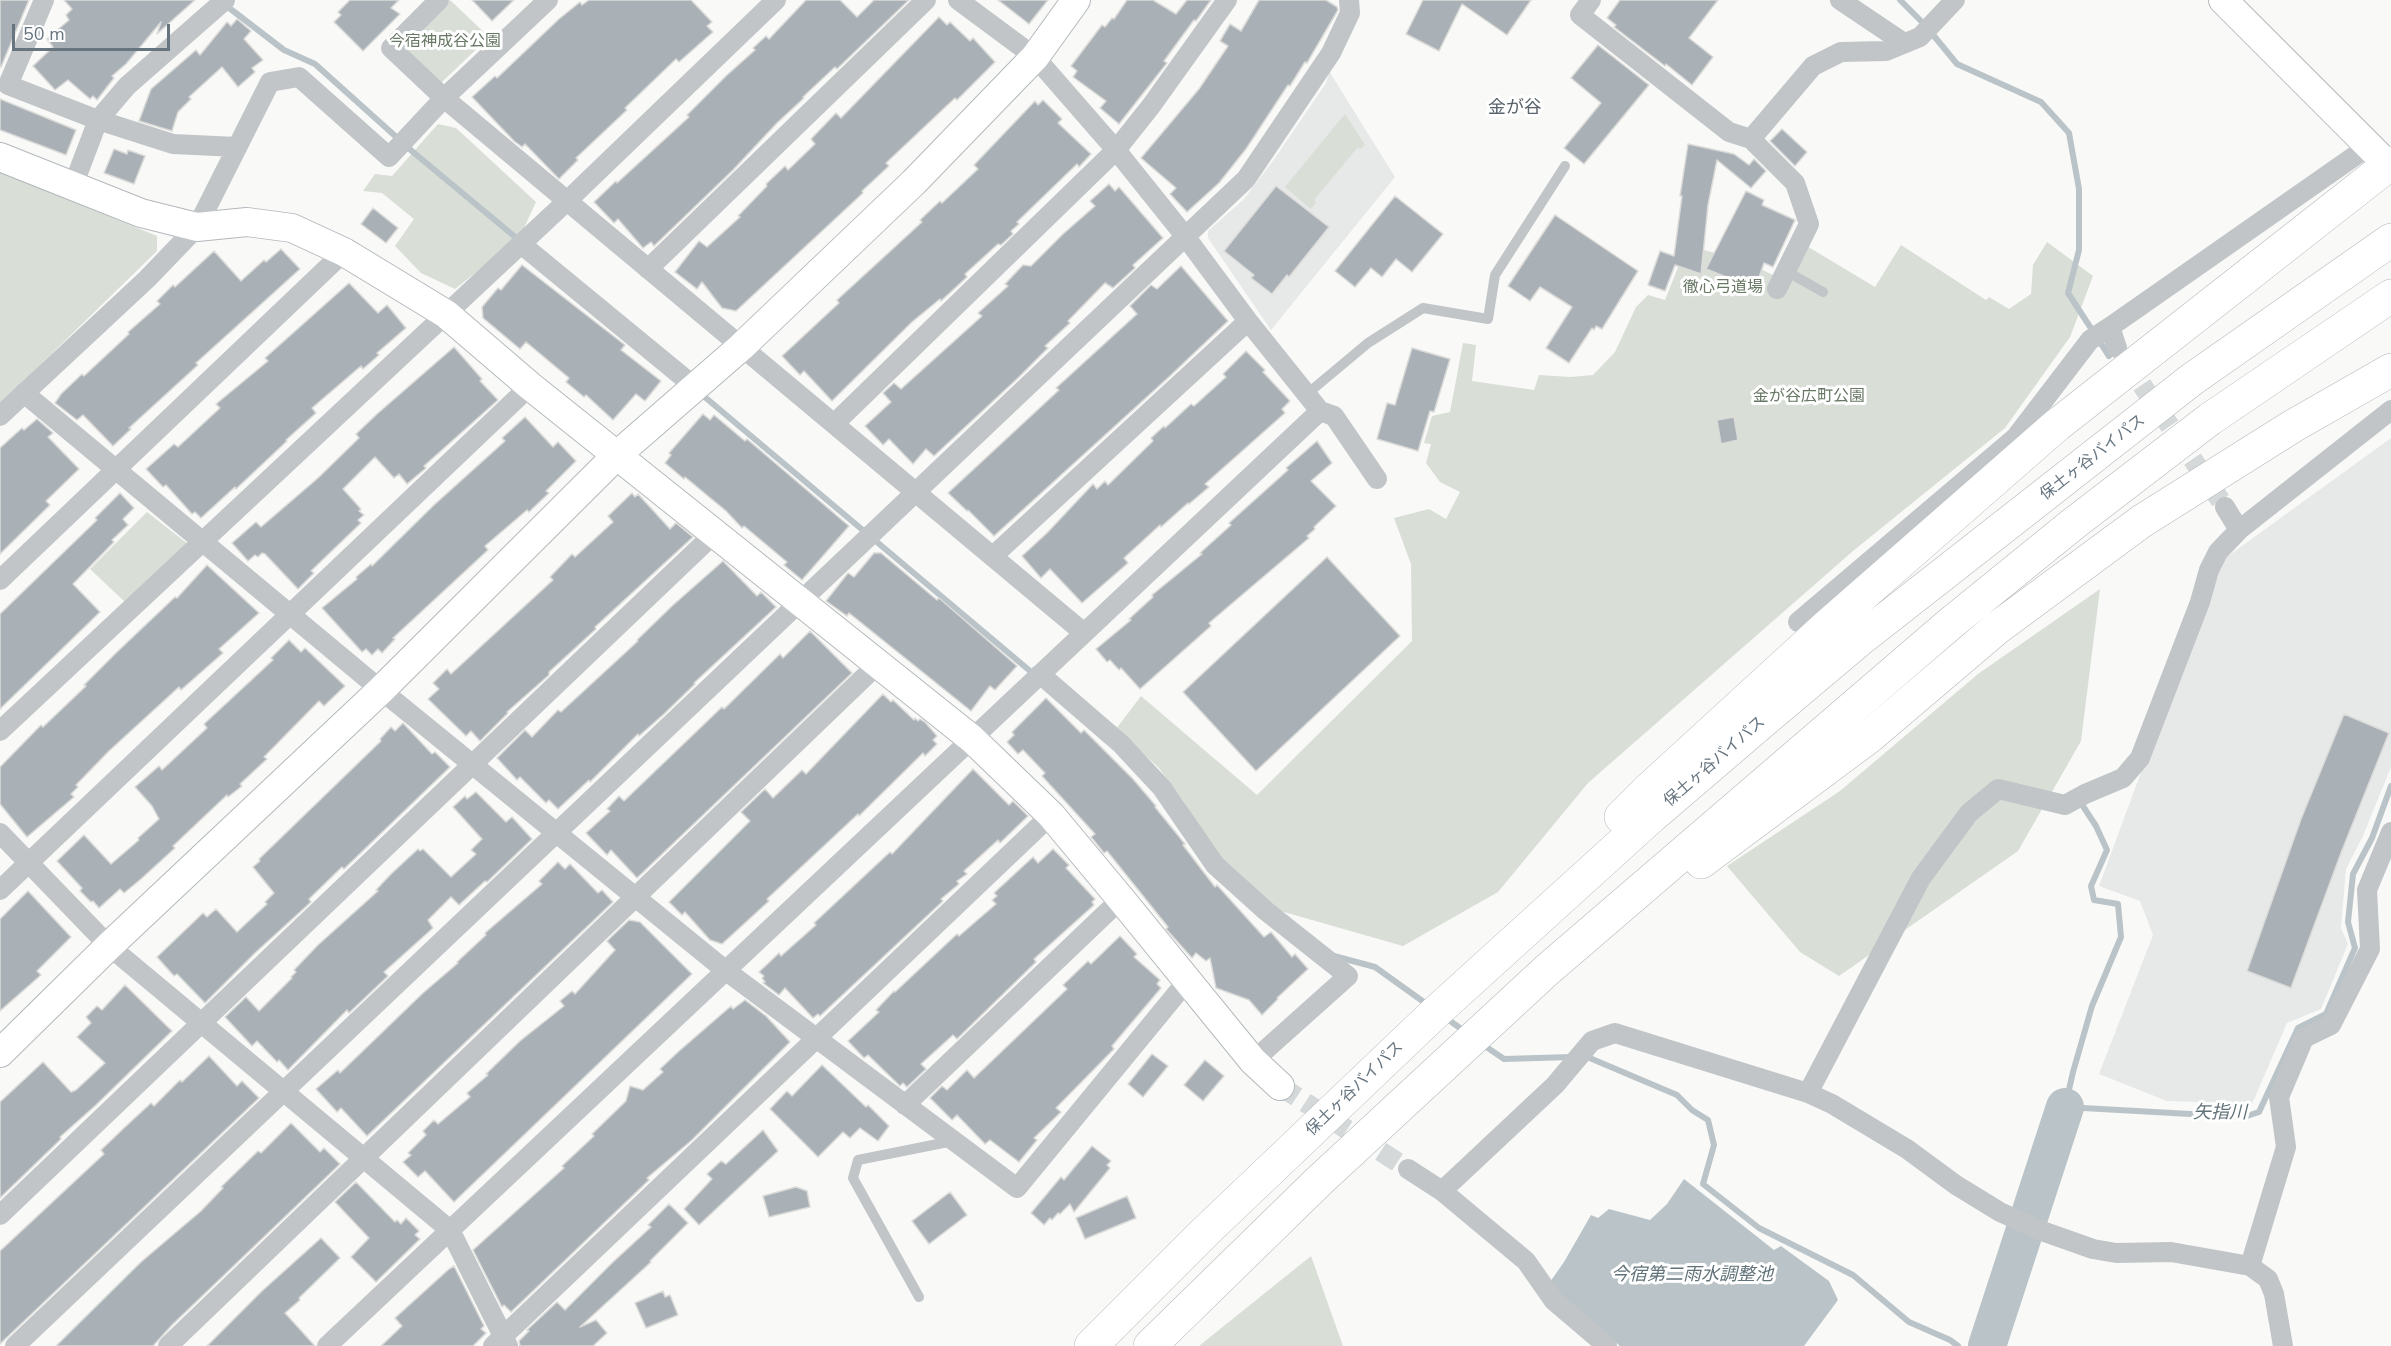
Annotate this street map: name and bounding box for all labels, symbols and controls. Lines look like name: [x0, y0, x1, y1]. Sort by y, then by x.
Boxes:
scale bar: [15, 12, 172, 50]
text: 50 m: [23, 22, 65, 46]
park label: 今宿神成谷公園: [389, 32, 501, 52]
district label: 金が谷: [1488, 98, 1542, 120]
park label: 徹心弓道場: [1683, 278, 1763, 298]
park label: 金が谷広町公園: [1753, 387, 1865, 407]
street label: 保土ヶ谷バイパス: [2037, 411, 2149, 505]
street label: 保土ヶ谷バイパス: [1660, 713, 1770, 811]
street label: 保土ヶ谷バイパス: [1302, 1038, 1408, 1140]
water label: 矢指川: [2193, 1103, 2247, 1125]
water label: 今宿第二雨水調整池: [1611, 1265, 1773, 1287]

